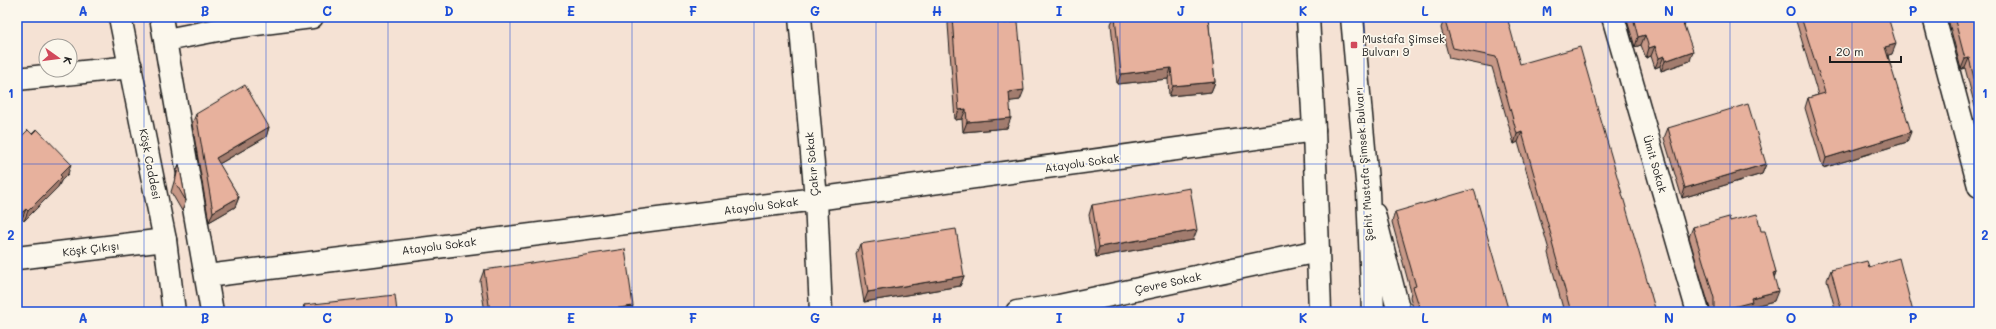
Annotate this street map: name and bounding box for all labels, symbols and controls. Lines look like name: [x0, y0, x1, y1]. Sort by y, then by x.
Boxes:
text: A: [78, 2, 88, 19]
text: B: [201, 2, 210, 19]
text: C: [322, 2, 332, 19]
text: D: [444, 2, 454, 19]
text: E: [567, 2, 575, 19]
text: F: [689, 2, 697, 19]
text: G: [810, 2, 820, 19]
text: H: [932, 2, 942, 19]
text: I: [1056, 2, 1063, 19]
text: J: [1177, 2, 1185, 19]
text: K: [1299, 2, 1308, 19]
text: L: [1421, 2, 1429, 19]
text: M: [1542, 2, 1552, 19]
text: N: [1664, 2, 1674, 19]
text: O: [1786, 2, 1796, 19]
text: P: [1909, 2, 1918, 19]
place label: Mustafa Şimsek Bulvarı 9: [1362, 31, 1445, 59]
north arrow: [38, 38, 78, 78]
scale bar: [1830, 38, 1901, 64]
marker: Mustafa Şimsek Bulvarı 9: [1349, 40, 1359, 50]
text: 20 m: [1836, 43, 1864, 59]
text: K: [60, 55, 76, 66]
text: 1: [8, 84, 14, 101]
text: 1: [1982, 84, 1988, 101]
street label: Şehit Mustafa Şimsek Bulvarı: [1351, 86, 1376, 242]
street label: Köşk Caddesi: [136, 127, 165, 201]
street label: Çakır Sokak: [801, 131, 822, 197]
street label: Ümit Sokak: [1640, 133, 1671, 194]
street label: Atayolu Sokak: [1044, 150, 1120, 175]
street label: Atayolu Sokak: [723, 193, 799, 218]
text: 2: [7, 226, 15, 243]
text: 2: [1981, 226, 1989, 243]
street label: Atayolu Sokak: [401, 233, 477, 258]
street label: Köşk Çıkışı: [62, 238, 120, 259]
street label: Çevre Sokak: [1133, 268, 1203, 297]
text: A: [78, 309, 88, 326]
text: B: [201, 309, 210, 326]
text: C: [322, 309, 332, 326]
text: D: [444, 309, 454, 326]
text: E: [567, 309, 575, 326]
text: F: [689, 309, 697, 326]
text: G: [810, 309, 820, 326]
text: H: [932, 309, 942, 326]
text: I: [1056, 309, 1063, 326]
text: J: [1177, 309, 1185, 326]
text: K: [1299, 309, 1308, 326]
text: L: [1421, 309, 1429, 326]
text: M: [1542, 309, 1552, 326]
text: N: [1664, 309, 1674, 326]
text: O: [1786, 309, 1796, 326]
text: P: [1909, 309, 1918, 326]

